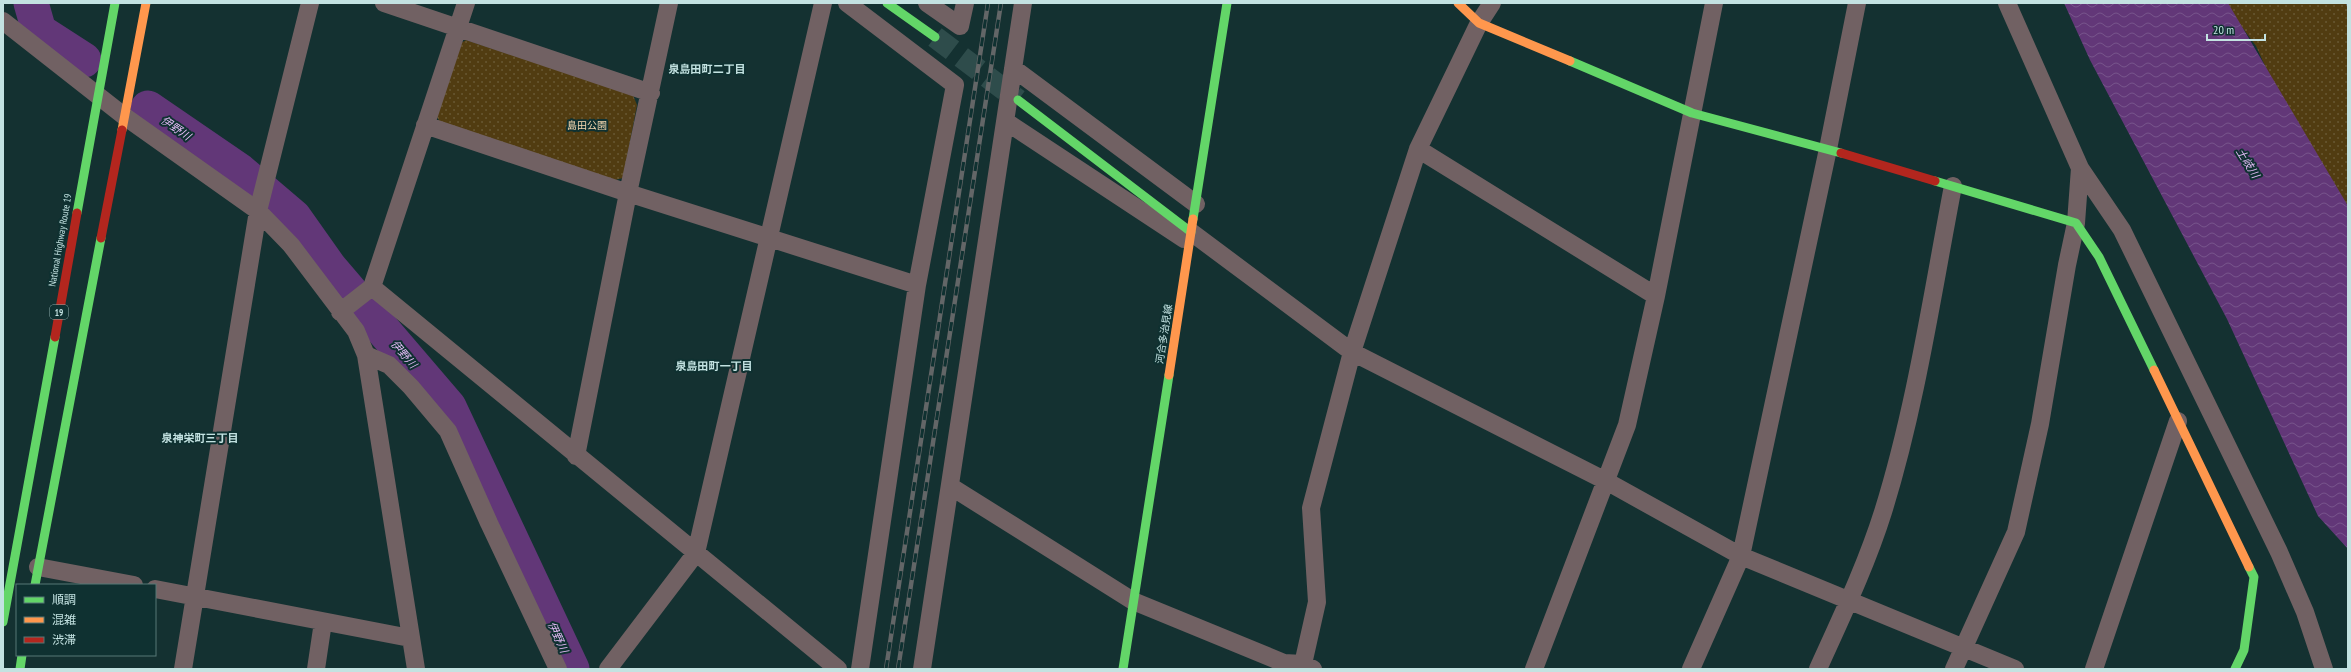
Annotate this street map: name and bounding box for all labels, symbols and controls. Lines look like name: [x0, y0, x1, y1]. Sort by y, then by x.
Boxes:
scale bar: [2207, 16, 2265, 42]
text: 20 m: [2213, 22, 2234, 37]
district label: 泉島田町二丁目: [669, 62, 746, 76]
water label: 伊野川: [158, 113, 194, 144]
park label: 島田公園: [567, 119, 607, 132]
water label: 土岐川: [2233, 145, 2263, 182]
street label: National Highway Route 19: [45, 192, 75, 288]
street label: 河合多治見線: [1153, 303, 1175, 365]
road number: 19: [50, 305, 68, 319]
water label: 伊野川: [388, 337, 421, 372]
district label: 泉島田町一丁目: [676, 359, 753, 373]
district label: 泉神栄町三丁目: [162, 431, 239, 445]
legend: [16, 584, 156, 656]
text: 順調: [52, 592, 76, 607]
text: 混雑: [52, 612, 76, 627]
water label: 伊野川: [545, 619, 572, 656]
text: 渋滞: [52, 632, 76, 647]

